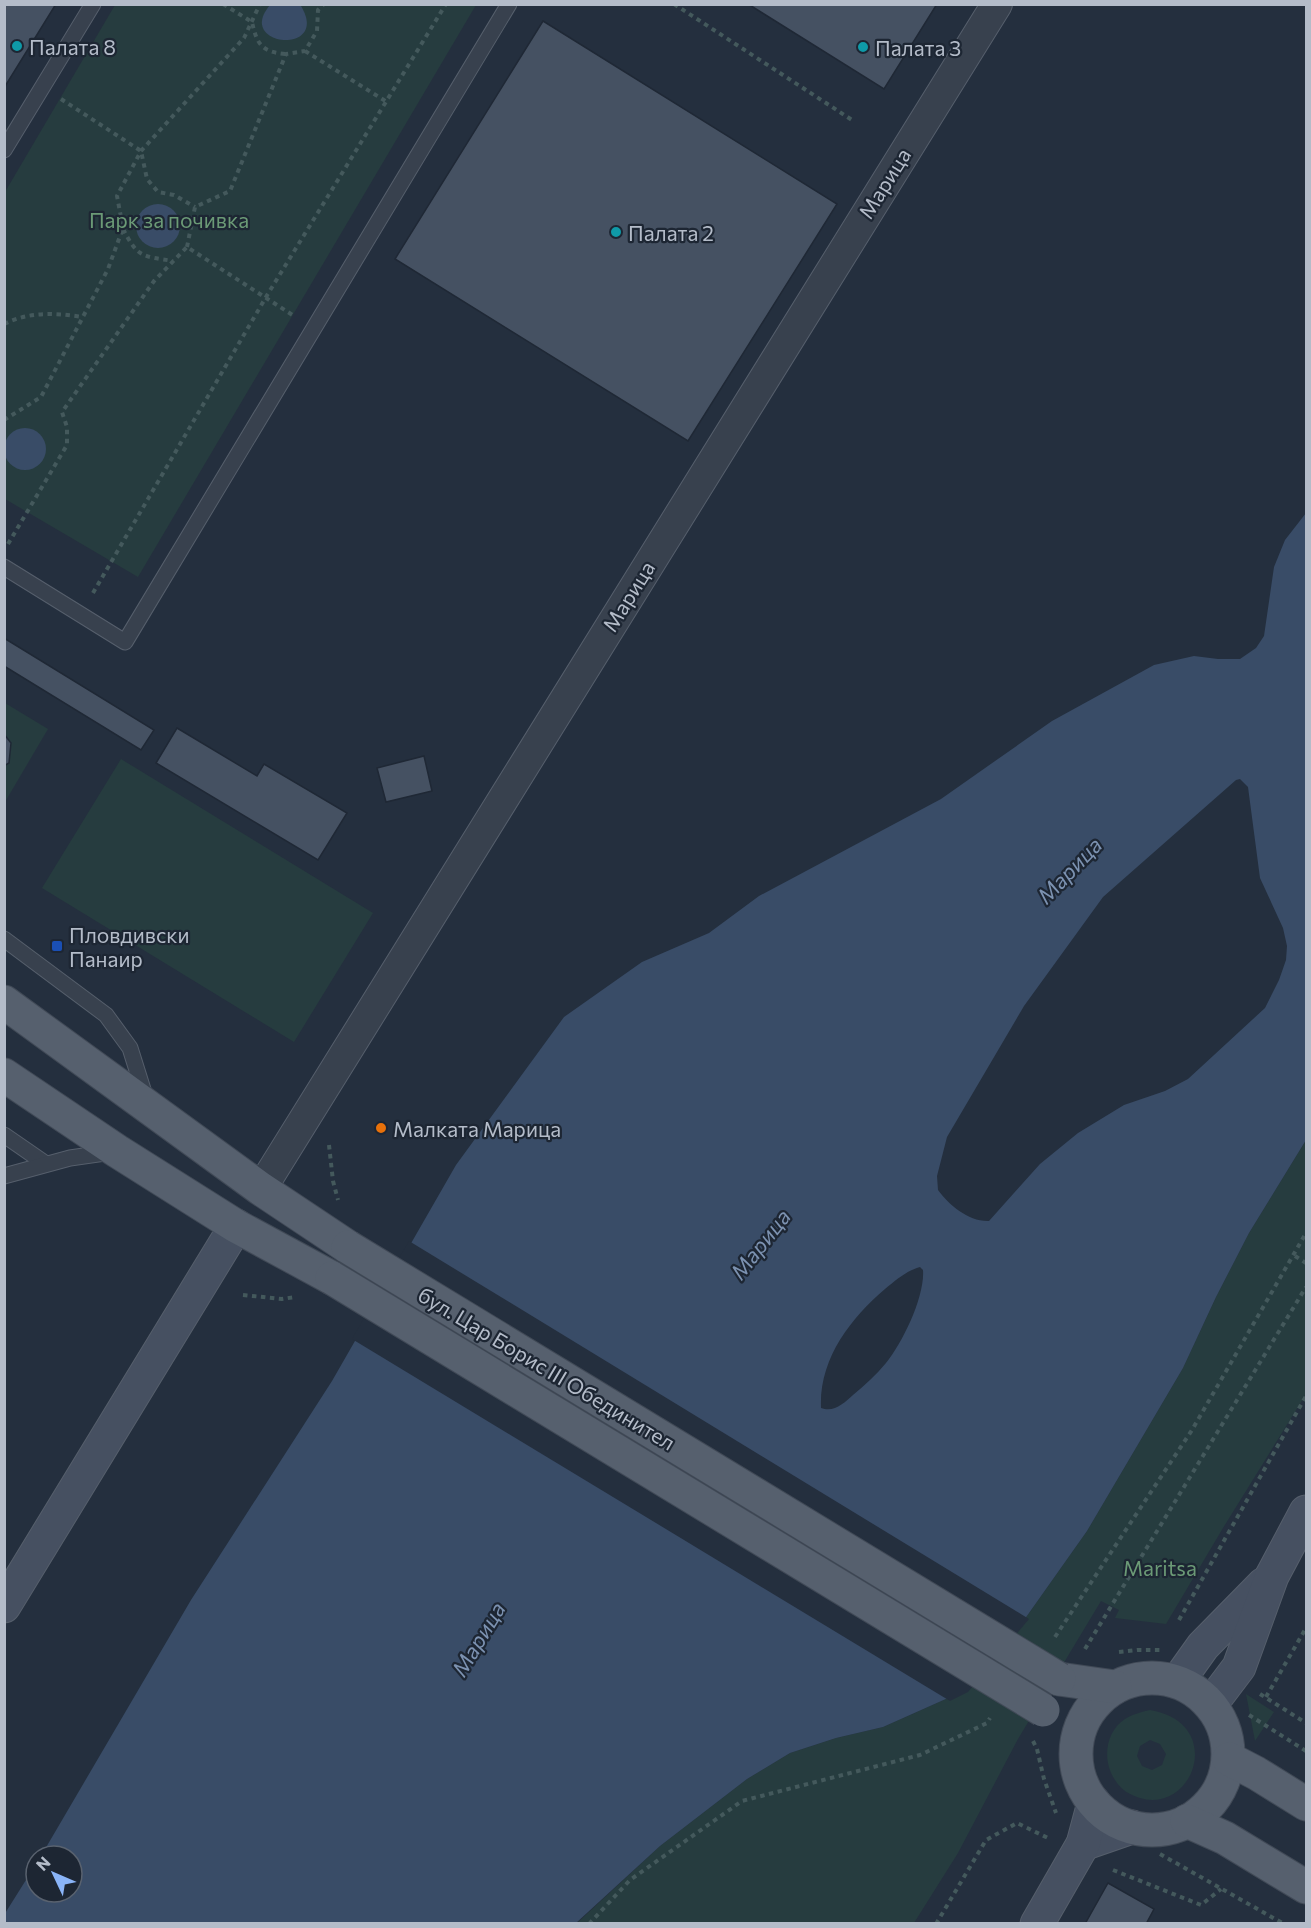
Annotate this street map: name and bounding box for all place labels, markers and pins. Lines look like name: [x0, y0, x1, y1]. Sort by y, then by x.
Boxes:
place label: Палата 8: [29, 34, 116, 59]
place label: Палата 3: [875, 35, 961, 60]
marker: Палата 8: [10, 39, 24, 53]
marker: Палата 3: [856, 40, 870, 54]
place label: Палата 2: [628, 220, 714, 245]
marker: Палата 2: [609, 225, 623, 239]
place label: Пловдивски Панаир: [69, 922, 190, 971]
marker: Пловдивски Панаир: [50, 939, 64, 953]
place label: Малката Марица: [393, 1116, 561, 1141]
marker: Малката Марица: [374, 1121, 388, 1135]

